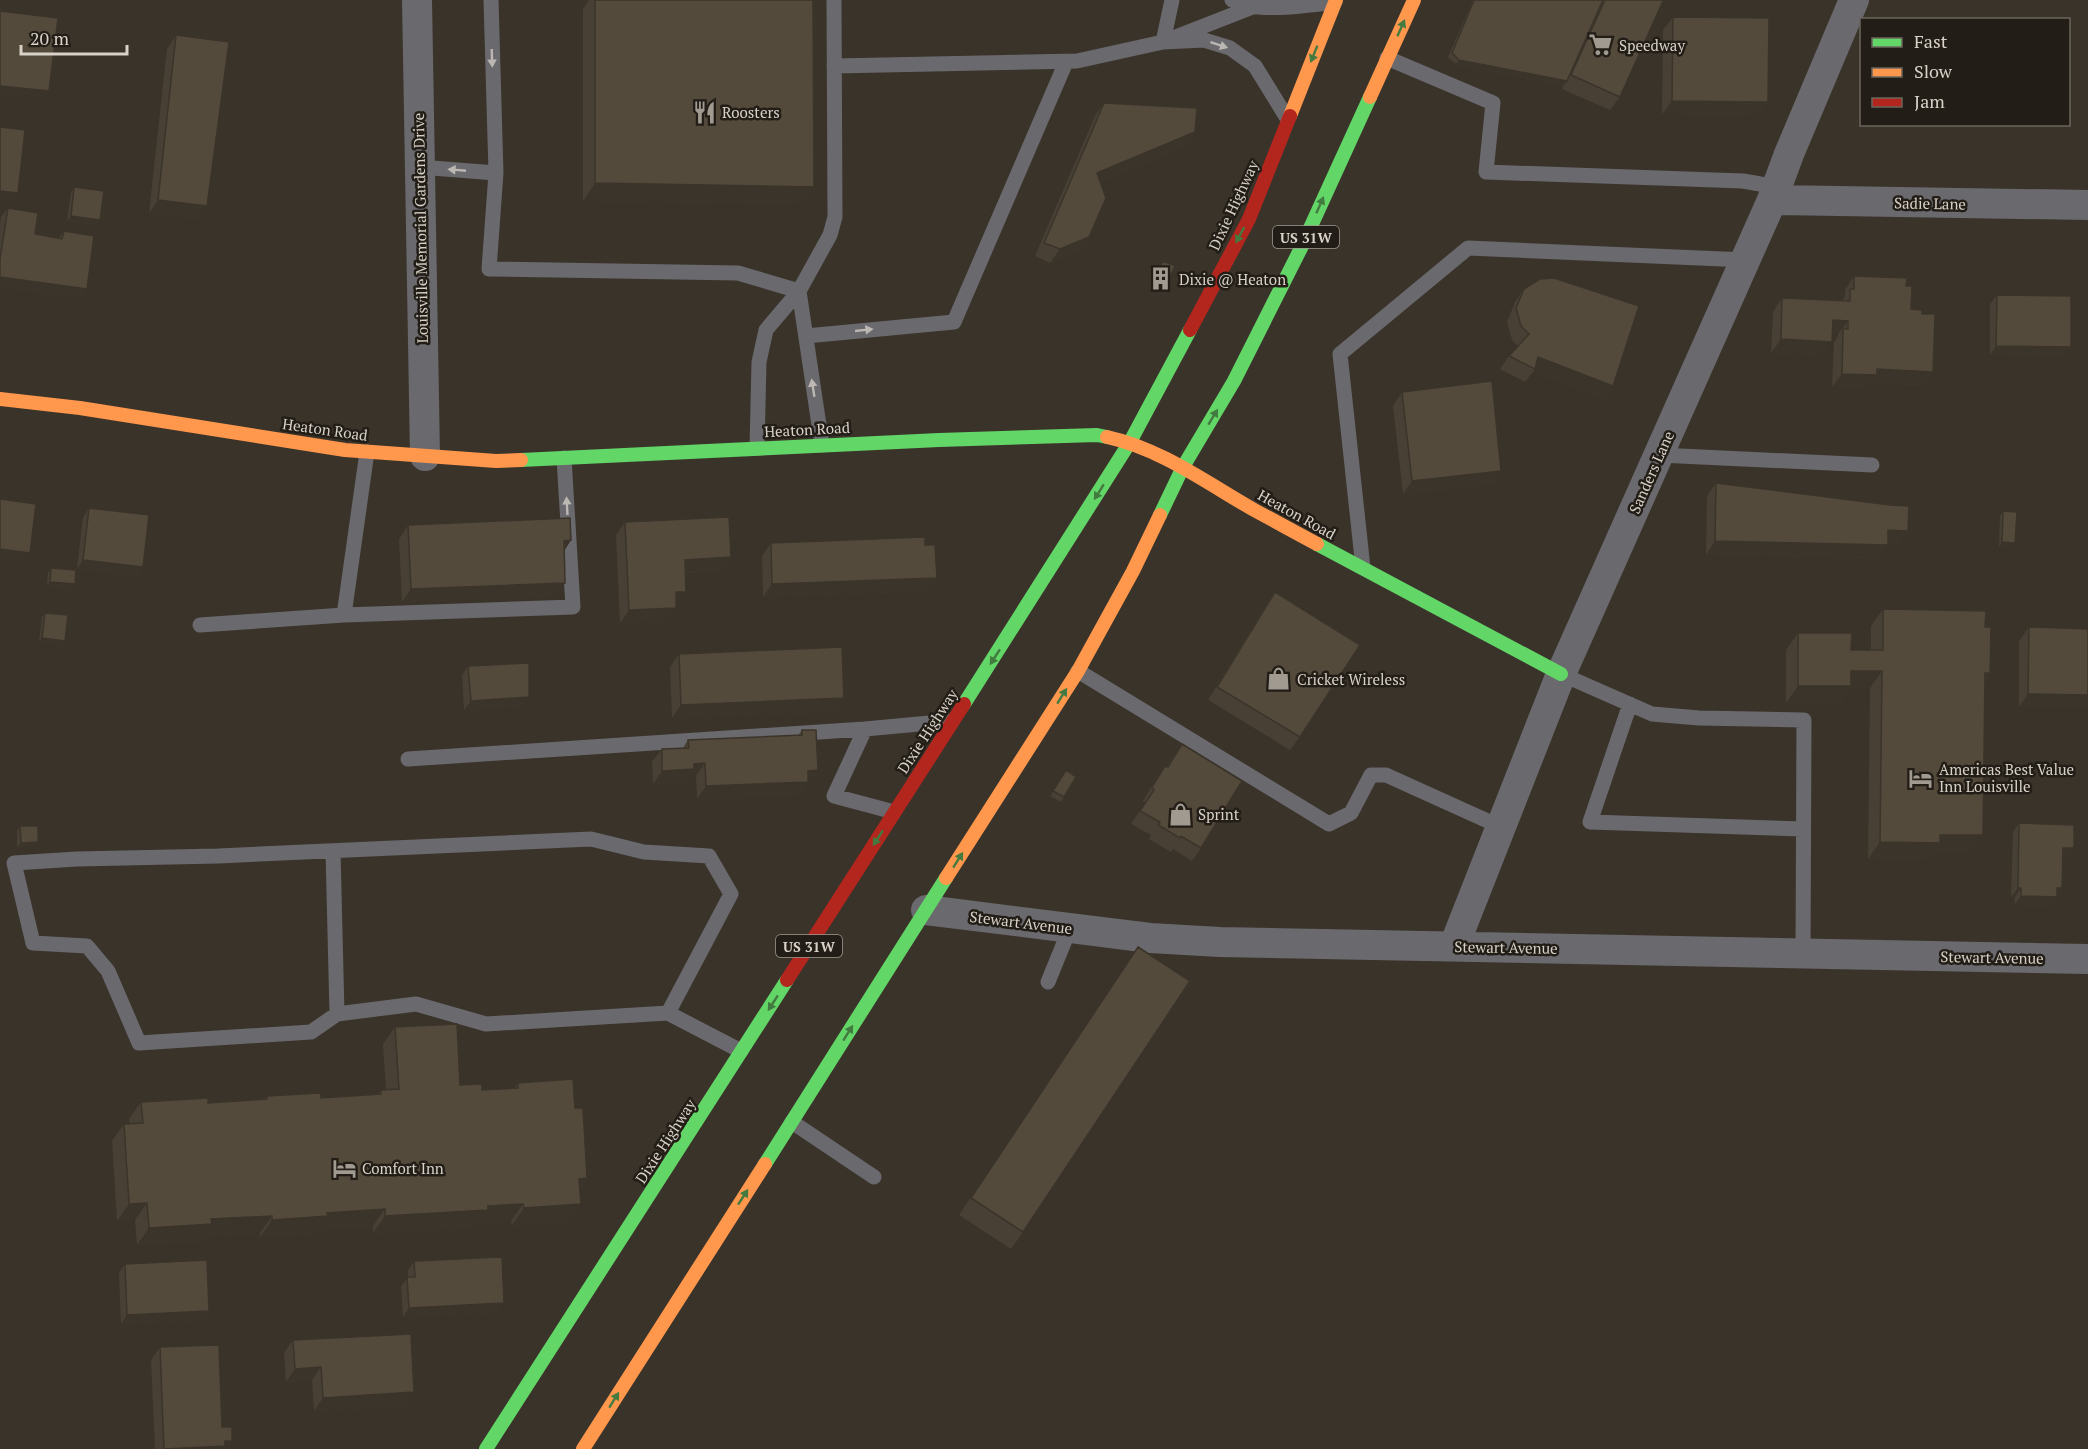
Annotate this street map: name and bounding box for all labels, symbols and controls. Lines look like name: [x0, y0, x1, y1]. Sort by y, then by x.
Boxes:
scale bar: [21, 18, 128, 56]
one-way arrow: [1396, 18, 1406, 36]
legend: [1860, 18, 2070, 126]
text: 20 m: [30, 26, 70, 50]
text: Fast: [1914, 29, 1948, 53]
supermarket icon: Speedway: [1588, 32, 1614, 58]
place label: Speedway: [1619, 35, 1685, 55]
one-way arrow: [1210, 40, 1228, 50]
one-way arrow: [1309, 46, 1319, 64]
one-way arrow: [488, 49, 497, 68]
text: Slow: [1914, 59, 1953, 83]
text: Jam: [1914, 89, 1945, 113]
restaurant icon: Roosters: [691, 99, 717, 125]
place label: Roosters: [722, 102, 780, 122]
street label: Louisville Memorial Gardens Drive: [408, 113, 432, 343]
street label: Dixie Highway: [1203, 157, 1263, 253]
one-way arrow: [448, 165, 467, 175]
street label: Sadie Lane: [1894, 192, 1966, 214]
one-way arrow: [1315, 196, 1325, 214]
one-way arrow: [1235, 226, 1245, 243]
road number: US 31W: [1273, 226, 1339, 248]
building icon: Dixie @ Heaton: [1148, 266, 1174, 292]
place label: Dixie @ Heaton: [1179, 269, 1286, 289]
one-way arrow: [854, 325, 873, 335]
one-way arrow: [809, 378, 818, 397]
one-way arrow: [1208, 408, 1218, 425]
street label: Heaton Road: [281, 413, 369, 445]
street label: Heaton Road: [764, 417, 850, 441]
street label: Sanders Lane: [1624, 427, 1678, 517]
one-way arrow: [1094, 484, 1105, 500]
street label: Heaton Road: [1255, 484, 1339, 544]
one-way arrow: [562, 497, 571, 516]
one-way arrow: [989, 648, 1000, 665]
shop icon: Cricket Wireless: [1266, 666, 1292, 692]
place label: Cricket Wireless: [1297, 669, 1405, 689]
street label: Dixie Highway: [892, 685, 962, 777]
one-way arrow: [1057, 687, 1068, 704]
place label: Americas Best Value Inn Louisville: [1939, 759, 2074, 796]
hotel icon: Americas Best Value Inn Louisville: [1908, 765, 1934, 791]
shop icon: Sprint: [1167, 801, 1193, 827]
place label: Sprint: [1198, 804, 1240, 824]
one-way arrow: [872, 830, 883, 846]
one-way arrow: [952, 852, 963, 868]
street label: Stewart Avenue: [968, 906, 1074, 938]
road number: US 31W: [776, 935, 842, 957]
street label: Stewart Avenue: [1454, 936, 1558, 958]
street label: Stewart Avenue: [1940, 946, 2044, 968]
one-way arrow: [767, 994, 778, 1011]
one-way arrow: [842, 1025, 853, 1041]
street label: Dixie Highway: [630, 1095, 700, 1187]
hotel icon: Comfort Inn: [331, 1155, 357, 1181]
place label: Comfort Inn: [362, 1158, 444, 1178]
one-way arrow: [738, 1189, 749, 1205]
one-way arrow: [609, 1392, 620, 1408]

